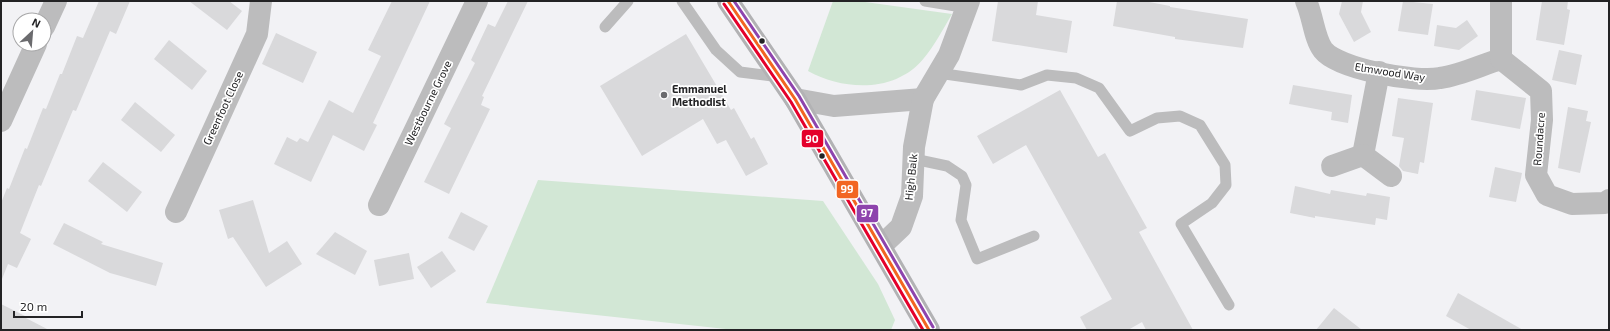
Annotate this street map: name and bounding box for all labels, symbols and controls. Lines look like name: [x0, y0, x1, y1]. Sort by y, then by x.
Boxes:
north arrow: [12, 12, 52, 52]
text: N: [30, 15, 43, 30]
unlabelled marker: [757, 36, 767, 46]
street label: Westbourne Grove: [401, 58, 454, 147]
street label: Elmwood Way: [1354, 60, 1427, 84]
street label: Greenfoot Close: [200, 69, 245, 147]
place label: Emmanuel Methodist: [672, 82, 727, 108]
marker: Emmanuel Methodist: [659, 90, 669, 100]
street label: Roundacre: [1530, 112, 1547, 166]
line badge: 90: [801, 129, 824, 148]
text: 90: [805, 132, 819, 145]
unlabelled marker: [817, 151, 827, 161]
street label: High Balk: [902, 153, 919, 201]
line badge: 99: [836, 180, 859, 199]
text: 99: [841, 182, 853, 195]
line badge: 97: [856, 204, 879, 223]
text: 97: [861, 206, 873, 219]
scale bar: [14, 293, 82, 319]
text: 20 m: [20, 299, 47, 313]

